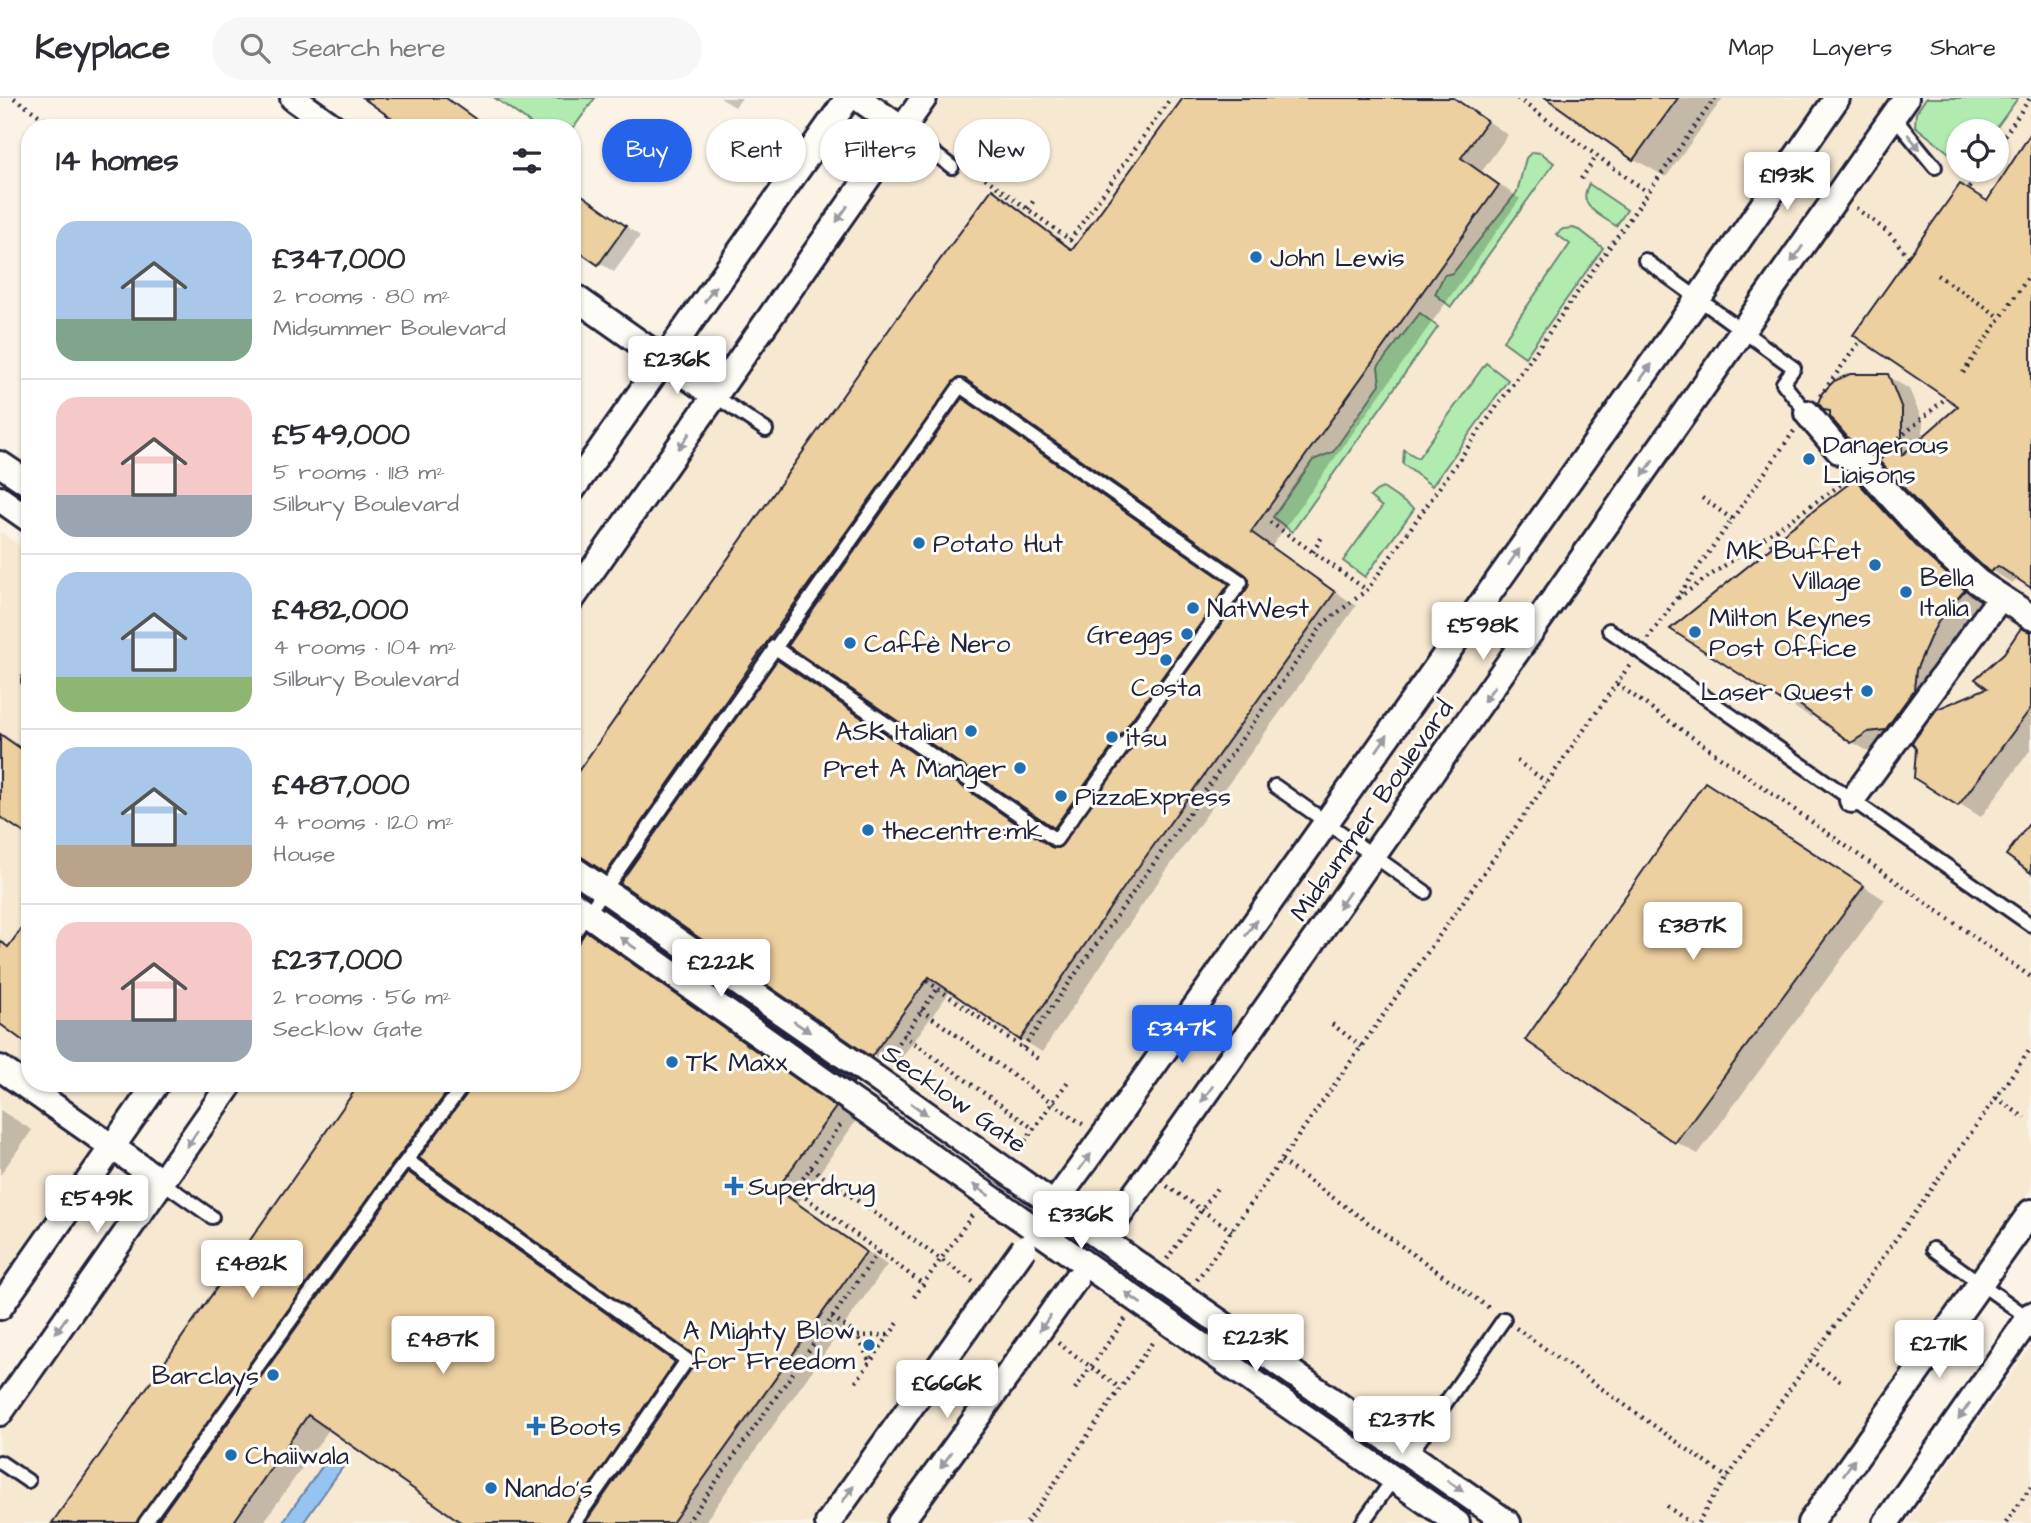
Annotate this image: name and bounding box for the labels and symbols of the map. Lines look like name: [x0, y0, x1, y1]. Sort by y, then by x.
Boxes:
one-way arrow: [1906, 133, 1921, 150]
pin: £193K: [1738, 152, 1836, 212]
one-way arrow: [835, 205, 849, 223]
place label: John Lewis: [1270, 240, 1405, 276]
one-way arrow: [1790, 245, 1804, 263]
marker: John Lewis: [1248, 249, 1264, 265]
one-way arrow: [703, 285, 717, 303]
pin: £236K: [628, 336, 726, 396]
one-way arrow: [1639, 363, 1653, 381]
place label: Dangerous Liaisons: [1823, 427, 1949, 493]
one-way arrow: [677, 432, 691, 450]
marker: Dangerous Liaisons: [1801, 451, 1817, 467]
one-way arrow: [1641, 459, 1655, 477]
place label: Potato Hut: [933, 526, 1063, 562]
place label: MK Buffet Village: [1726, 533, 1861, 601]
marker: Potato Hut: [911, 535, 927, 551]
one-way arrow: [1507, 548, 1521, 566]
marker: MK Buffet Village: [1867, 557, 1883, 573]
place label: Bella Italia: [1920, 560, 1974, 626]
marker: Bella Italia: [1898, 584, 1914, 600]
place label: NatWest: [1207, 591, 1310, 627]
marker: NatWest: [1185, 600, 1201, 616]
place label: Milton Keynes Post Office: [1709, 600, 1871, 666]
pin: £598K: [1434, 602, 1532, 662]
place label: Greggs: [1087, 617, 1173, 655]
marker: Milton Keynes Post Office: [1687, 624, 1703, 640]
place label: Caffè Nero: [864, 626, 1011, 662]
marker: Greggs: [1179, 626, 1195, 642]
marker: Caffè Nero: [842, 635, 858, 651]
marker: Costa: [1158, 652, 1174, 668]
place label: Costa: [1131, 670, 1201, 706]
place label: Laser Quest: [1701, 674, 1853, 710]
marker: Laser Quest: [1859, 683, 1875, 699]
one-way arrow: [1482, 685, 1496, 703]
street label: Midsummer Boulevard: [1282, 692, 1462, 929]
place label: ASK Italian: [836, 714, 957, 750]
place label: itsu: [1126, 720, 1167, 756]
marker: ASK Italian: [963, 723, 979, 739]
marker: itsu: [1104, 729, 1120, 745]
one-way arrow: [1375, 734, 1389, 752]
place label: Pret A Manger: [823, 751, 1006, 789]
marker: Pret A Manger: [1012, 760, 1028, 776]
place label: PizzaExpress: [1075, 779, 1231, 815]
marker: PizzaExpress: [1053, 788, 1069, 804]
place label: thecentre:mk: [882, 813, 1042, 849]
marker: thecentre:mk: [860, 822, 876, 838]
one-way arrow: [1337, 891, 1351, 909]
pin: £387K: [1644, 902, 1742, 962]
one-way arrow: [1244, 919, 1258, 937]
one-way arrow: [619, 936, 637, 950]
pin: £222K: [672, 940, 770, 999]
pin: £347K: [1133, 1006, 1231, 1065]
one-way arrow: [793, 1020, 811, 1034]
street label: Secklow Gate: [875, 1036, 1034, 1162]
place label: TK Maxx: [686, 1045, 788, 1081]
marker: TK Maxx: [664, 1054, 680, 1070]
one-way arrow: [1200, 1085, 1214, 1103]
one-way arrow: [910, 1102, 928, 1116]
one-way arrow: [185, 1130, 199, 1148]
one-way arrow: [1078, 1153, 1092, 1171]
place label: Superdrug: [748, 1169, 875, 1207]
pin: £549K: [48, 1176, 146, 1235]
marker: Superdrug: [726, 1178, 742, 1194]
one-way arrow: [972, 1183, 990, 1197]
pin: £336K: [1032, 1192, 1130, 1251]
pin: £482K: [203, 1240, 301, 1300]
one-way arrow: [1124, 1291, 1142, 1305]
place label: A Mighty Blow for Freedom: [683, 1313, 856, 1379]
one-way arrow: [1038, 1314, 1052, 1332]
pin: £223K: [1207, 1314, 1305, 1374]
one-way arrow: [54, 1316, 68, 1334]
pin: £487K: [394, 1316, 492, 1376]
pin: £271K: [1890, 1320, 1988, 1380]
marker: A Mighty Blow for Freedom: [861, 1337, 877, 1353]
place label: Barclays: [152, 1358, 259, 1396]
pin: £666K: [898, 1360, 996, 1420]
marker: Barclays: [265, 1367, 281, 1383]
pin: £237K: [1353, 1396, 1451, 1456]
one-way arrow: [1957, 1402, 1971, 1420]
place label: Boots: [550, 1409, 621, 1445]
marker: Boots: [528, 1418, 544, 1434]
place label: Chaiiwala: [245, 1438, 349, 1474]
marker: Chaiiwala: [223, 1447, 239, 1463]
one-way arrow: [939, 1451, 953, 1469]
one-way arrow: [1842, 1458, 1856, 1476]
place label: Nando's: [505, 1471, 593, 1507]
one-way arrow: [1446, 1479, 1464, 1493]
marker: Nando's: [483, 1480, 499, 1496]
one-way arrow: [841, 1485, 855, 1503]

